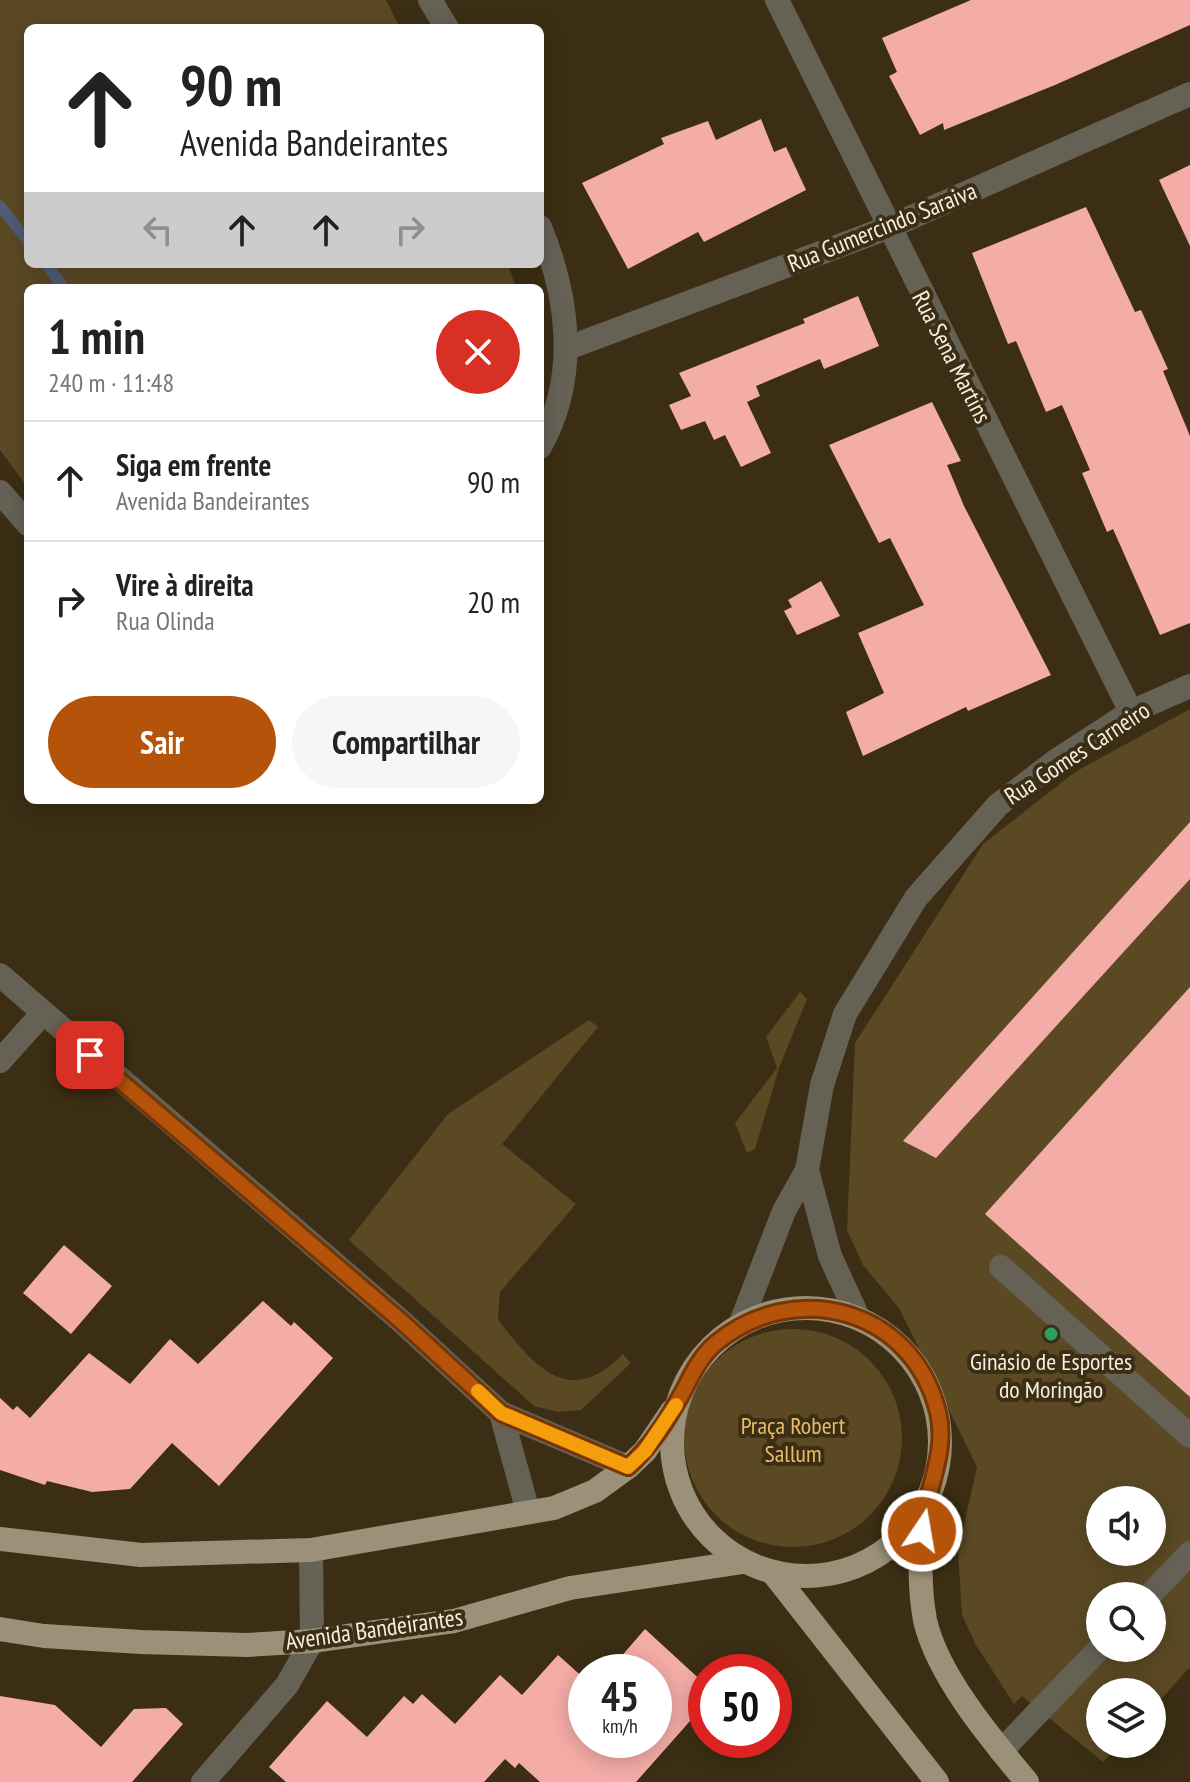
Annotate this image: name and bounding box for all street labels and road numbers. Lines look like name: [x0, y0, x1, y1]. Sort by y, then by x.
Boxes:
street label: Rua Gumercindo Saraiva: [783, 175, 981, 279]
street label: Rua Sena Martins: [905, 286, 999, 428]
street label: Rua Gomes Carneiro: [999, 695, 1155, 811]
street label: Avenida Bandeirantes: [283, 1601, 465, 1657]

